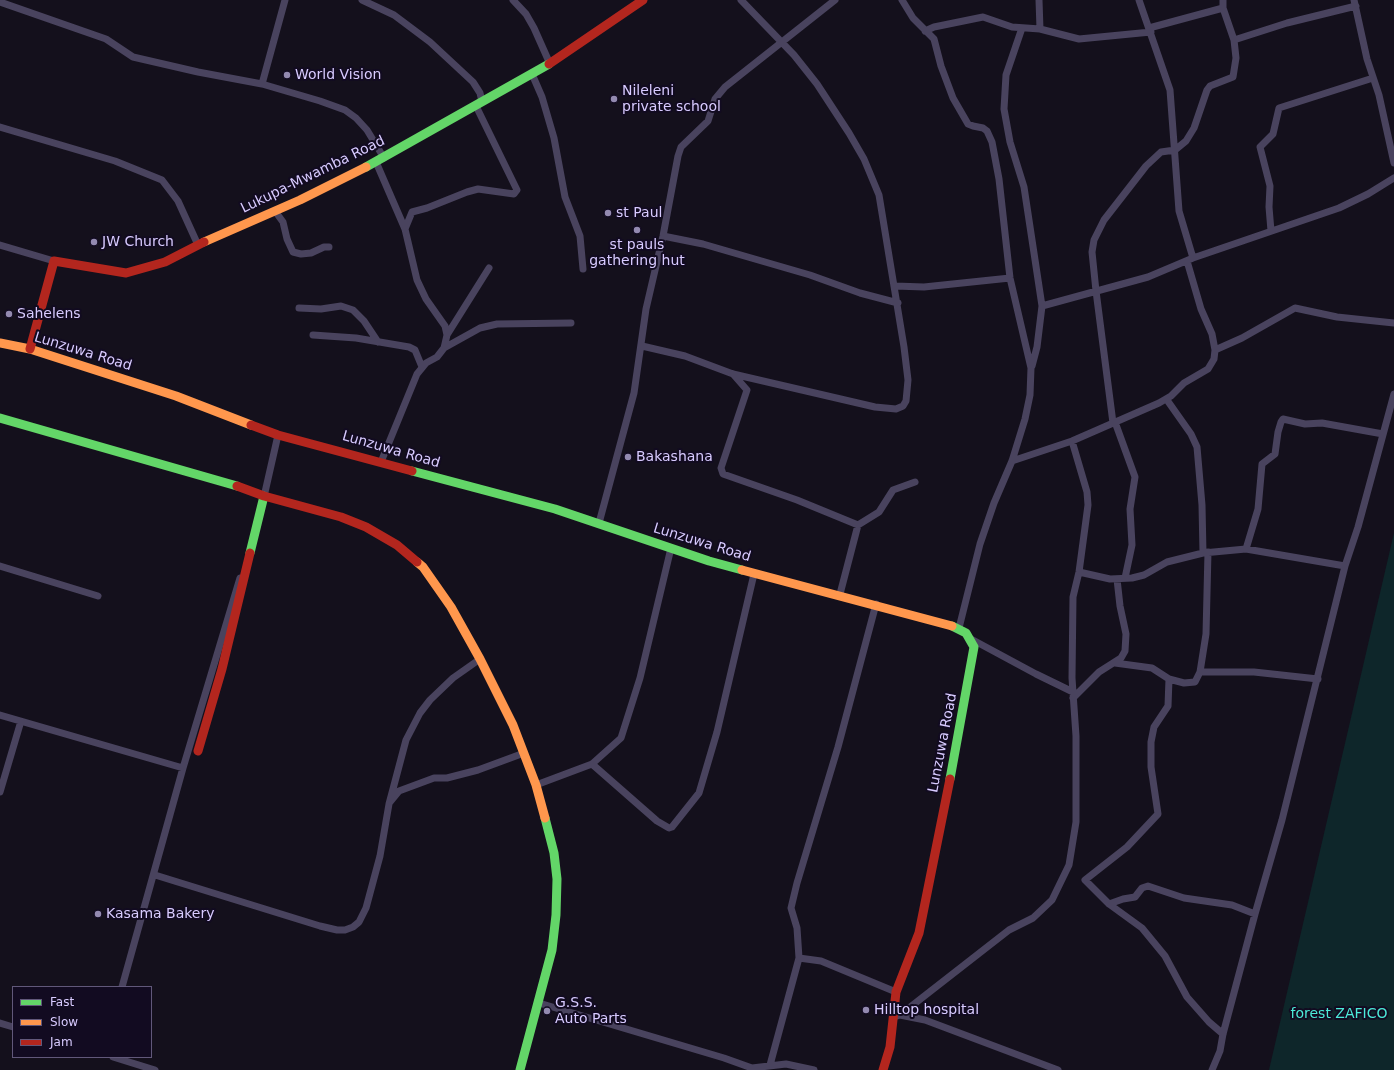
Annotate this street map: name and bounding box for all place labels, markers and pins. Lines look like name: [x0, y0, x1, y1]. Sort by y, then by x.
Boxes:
place label: World Vision: [295, 67, 381, 83]
marker: World Vision: [282, 70, 292, 80]
place label: Nileleni private school: [622, 83, 721, 116]
marker: Nileleni private school: [609, 94, 619, 104]
place label: st Paul: [616, 205, 662, 221]
marker: st Paul: [603, 208, 613, 218]
marker: st pauls gathering hut: [632, 225, 642, 235]
place label: JW Church: [102, 234, 174, 250]
marker: JW Church: [89, 237, 99, 247]
place label: st pauls gathering hut: [589, 237, 685, 270]
place label: Sahelens: [17, 306, 81, 322]
marker: Sahelens: [4, 309, 14, 319]
place label: Bakashana: [636, 449, 713, 465]
marker: Bakashana: [623, 452, 633, 462]
place label: Kasama Bakery: [106, 906, 214, 922]
marker: Kasama Bakery: [93, 909, 103, 919]
place label: G.S.S. Auto Parts: [555, 995, 627, 1028]
place label: Hilltop hospital: [874, 1002, 979, 1018]
marker: Hilltop hospital: [861, 1005, 871, 1015]
marker: G.S.S. Auto Parts: [542, 1006, 552, 1016]

